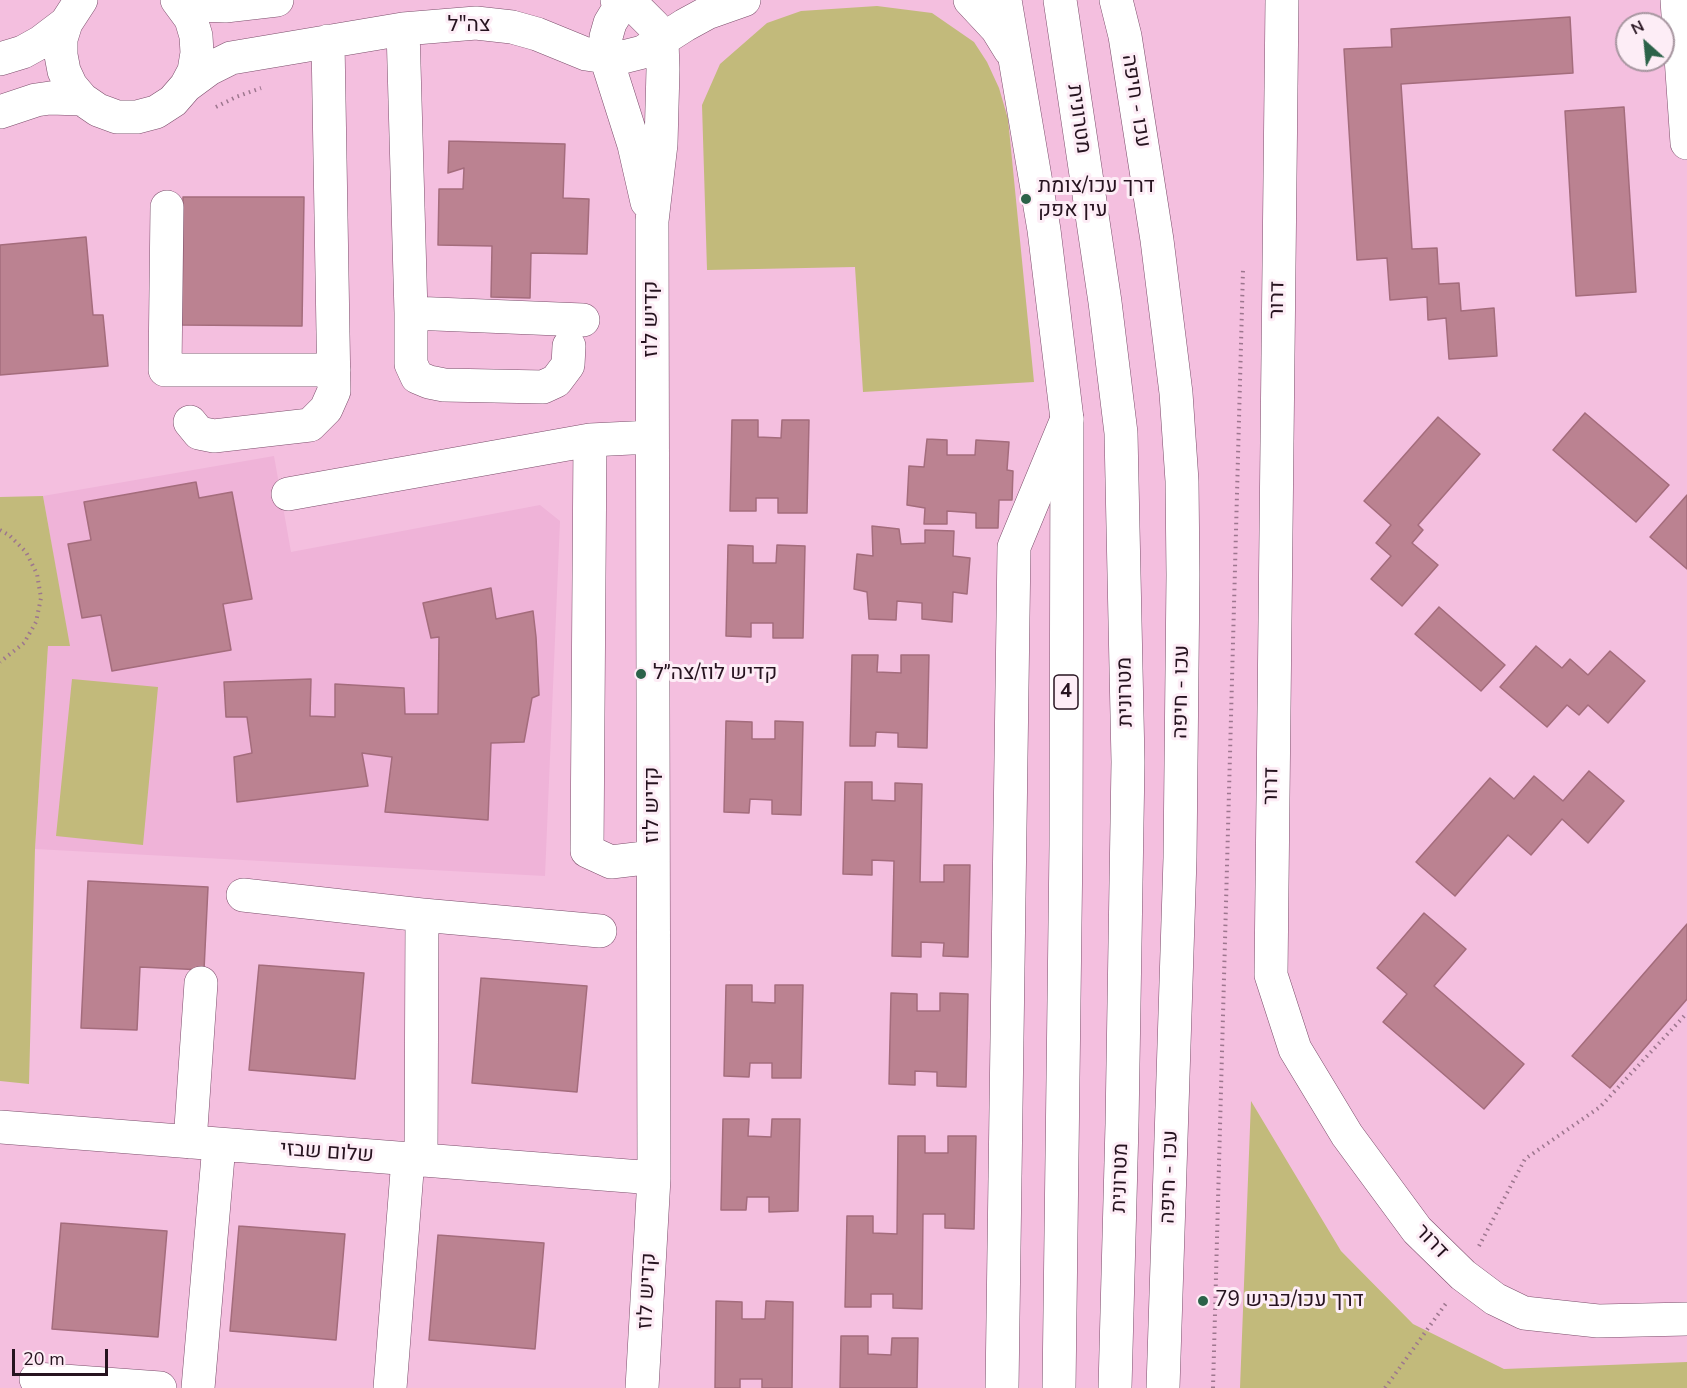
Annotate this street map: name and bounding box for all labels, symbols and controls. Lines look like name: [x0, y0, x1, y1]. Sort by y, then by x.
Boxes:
north arrow: [1615, 12, 1675, 72]
street label: צה"ל: [448, 13, 490, 39]
text: N: [1627, 15, 1648, 40]
street label: עכו - חיפה: [1115, 53, 1155, 149]
street label: מטרונית: [1061, 83, 1095, 155]
place label: דרך עכו/צומת עין אפק: [1038, 174, 1155, 224]
marker: דרך עכו/צומת עין אפק: [1019, 192, 1033, 206]
street label: קדיש לוז: [639, 281, 665, 357]
street label: דרור: [1265, 281, 1291, 319]
street label: עכו - חיפה: [1169, 645, 1195, 739]
street label: מטרונית: [1113, 657, 1139, 727]
place label: קדיש לוז/צה״ל: [653, 661, 777, 687]
marker: קדיש לוז/צה״ל: [634, 667, 648, 681]
road number: 4: [1054, 675, 1078, 709]
street label: קדיש לוז: [640, 767, 666, 843]
street label: דרור: [1259, 767, 1285, 805]
street label: עכו - חיפה: [1156, 1130, 1184, 1224]
street label: שלום שבזי: [279, 1137, 375, 1169]
street label: מטרונית: [1107, 1143, 1135, 1213]
street label: דרור: [1409, 1220, 1453, 1264]
street label: קדיש לוז: [633, 1252, 663, 1330]
place label: דרך עכו/כביש 79: [1215, 1288, 1364, 1314]
marker: דרך עכו/כביש 79: [1196, 1294, 1210, 1308]
scale bar: [15, 1337, 111, 1375]
text: 20 m: [23, 1347, 65, 1371]

